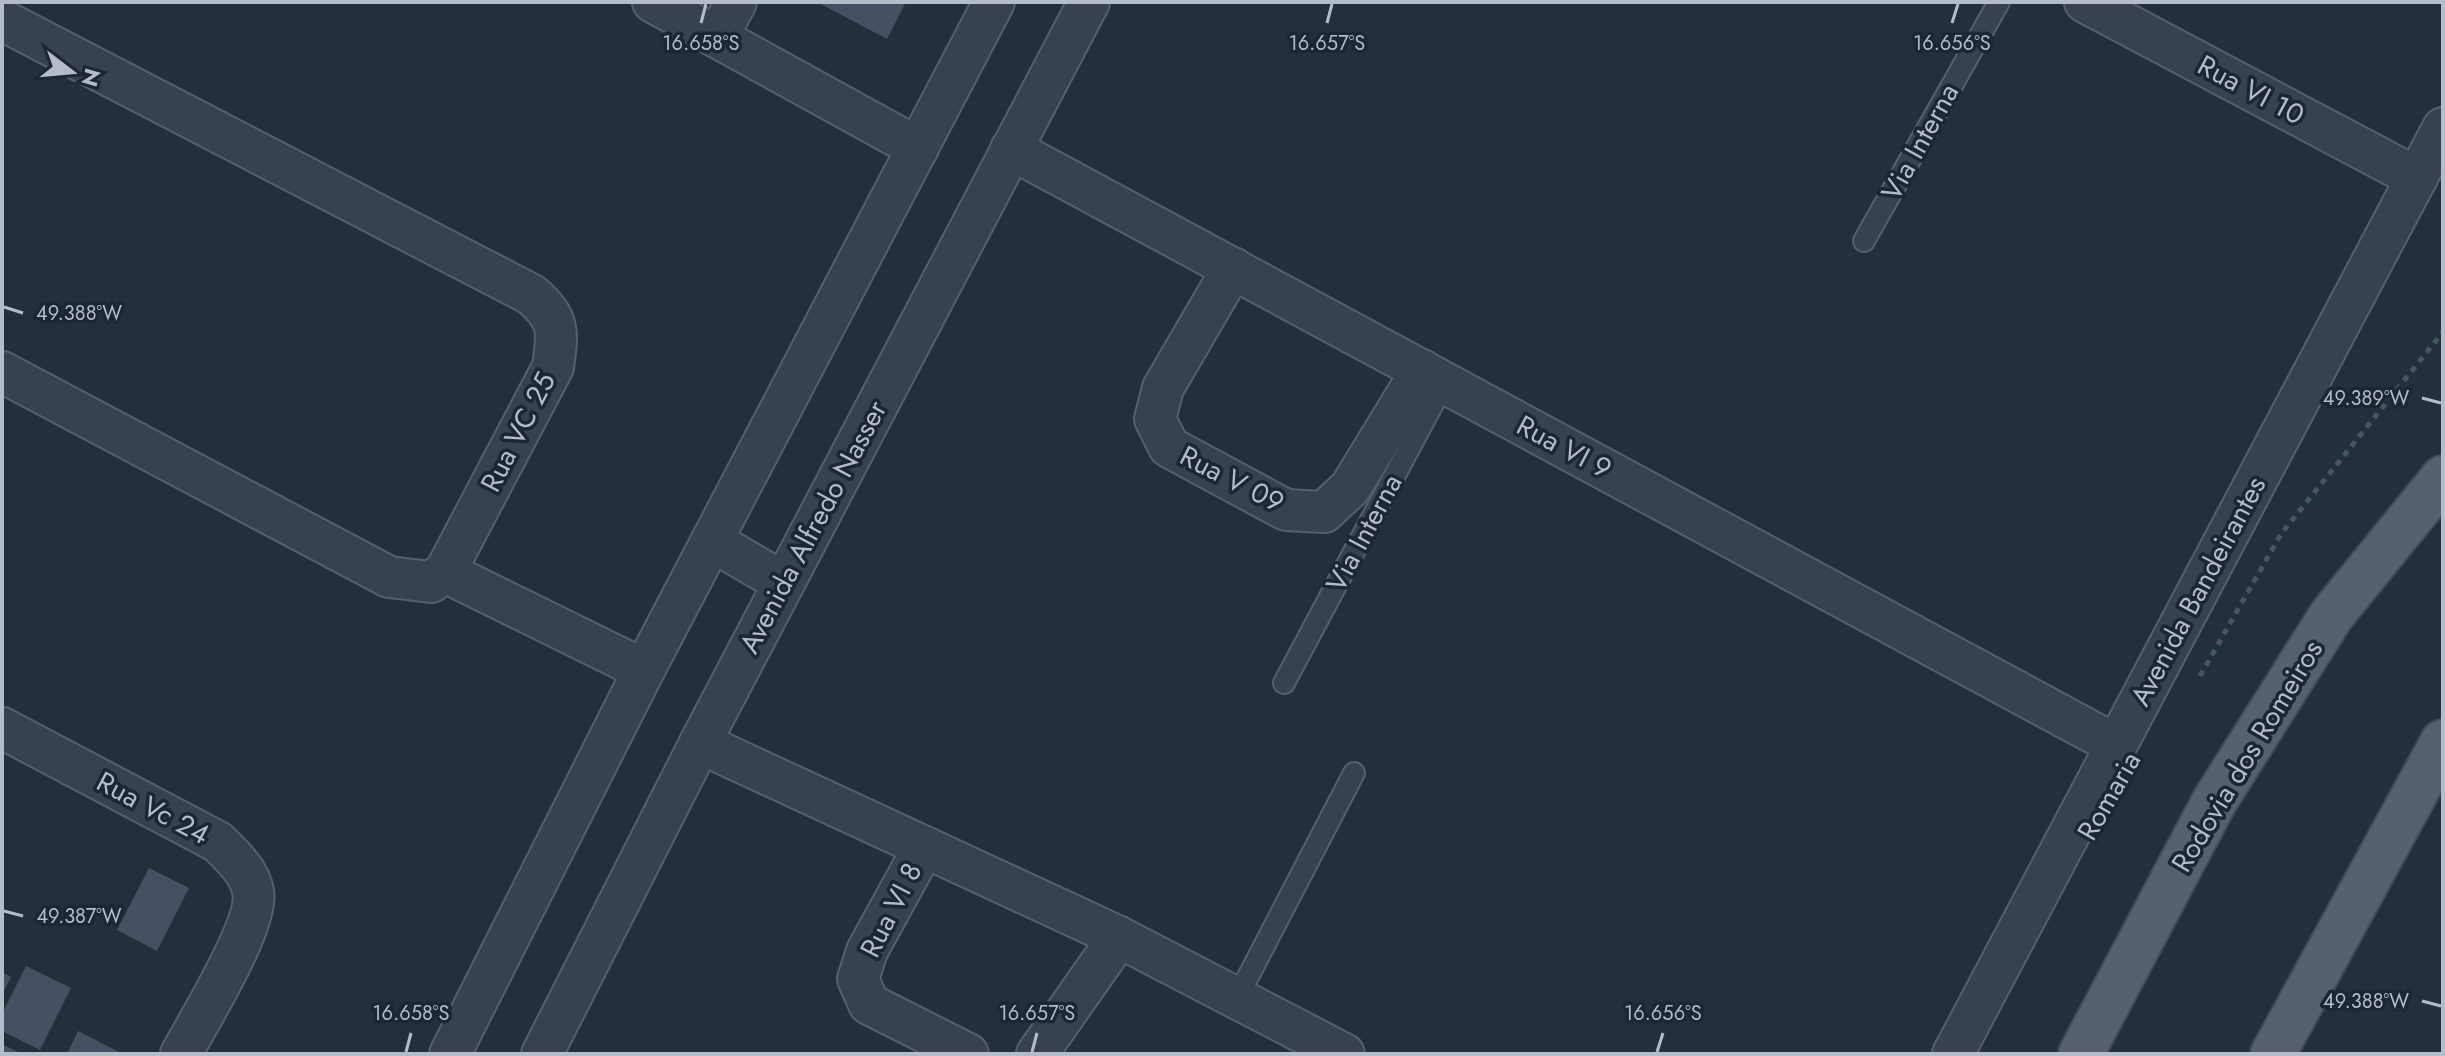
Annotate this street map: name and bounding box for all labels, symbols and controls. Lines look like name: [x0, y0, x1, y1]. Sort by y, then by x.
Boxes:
text: 16.658°S: [663, 29, 739, 58]
text: 16.657°S: [1289, 29, 1365, 58]
text: 16.656°S: [1913, 29, 1991, 58]
north arrow: [32, 32, 112, 112]
street label: Rua VI 10: [2190, 45, 2312, 135]
text: N: [73, 65, 109, 90]
street label: Via Interna: [1871, 76, 1969, 208]
text: 49.388°W: [36, 299, 122, 328]
street label: Rua VC 25: [470, 365, 566, 499]
text: 49.389°W: [2323, 384, 2409, 413]
street label: Avenida Alfredo Nasser: [729, 393, 897, 661]
street label: Rua VI 9: [1509, 405, 1619, 489]
street label: Rua V 09: [1173, 435, 1291, 523]
street label: Via Interna: [1316, 467, 1412, 599]
street label: Avenida Bandeirantes: [2120, 469, 2276, 713]
street label: Rodovia dos Romeiros: [2161, 632, 2333, 880]
street label: Romaria: [2067, 744, 2151, 848]
street label: Rua Vc 24: [89, 761, 217, 855]
street label: Rua VI 8: [850, 856, 932, 964]
text: 49.387°W: [36, 902, 122, 931]
text: 49.388°W: [2323, 987, 2409, 1016]
text: 16.658°S: [373, 999, 449, 1028]
text: 16.657°S: [999, 999, 1075, 1028]
text: 16.656°S: [1624, 999, 1702, 1028]

